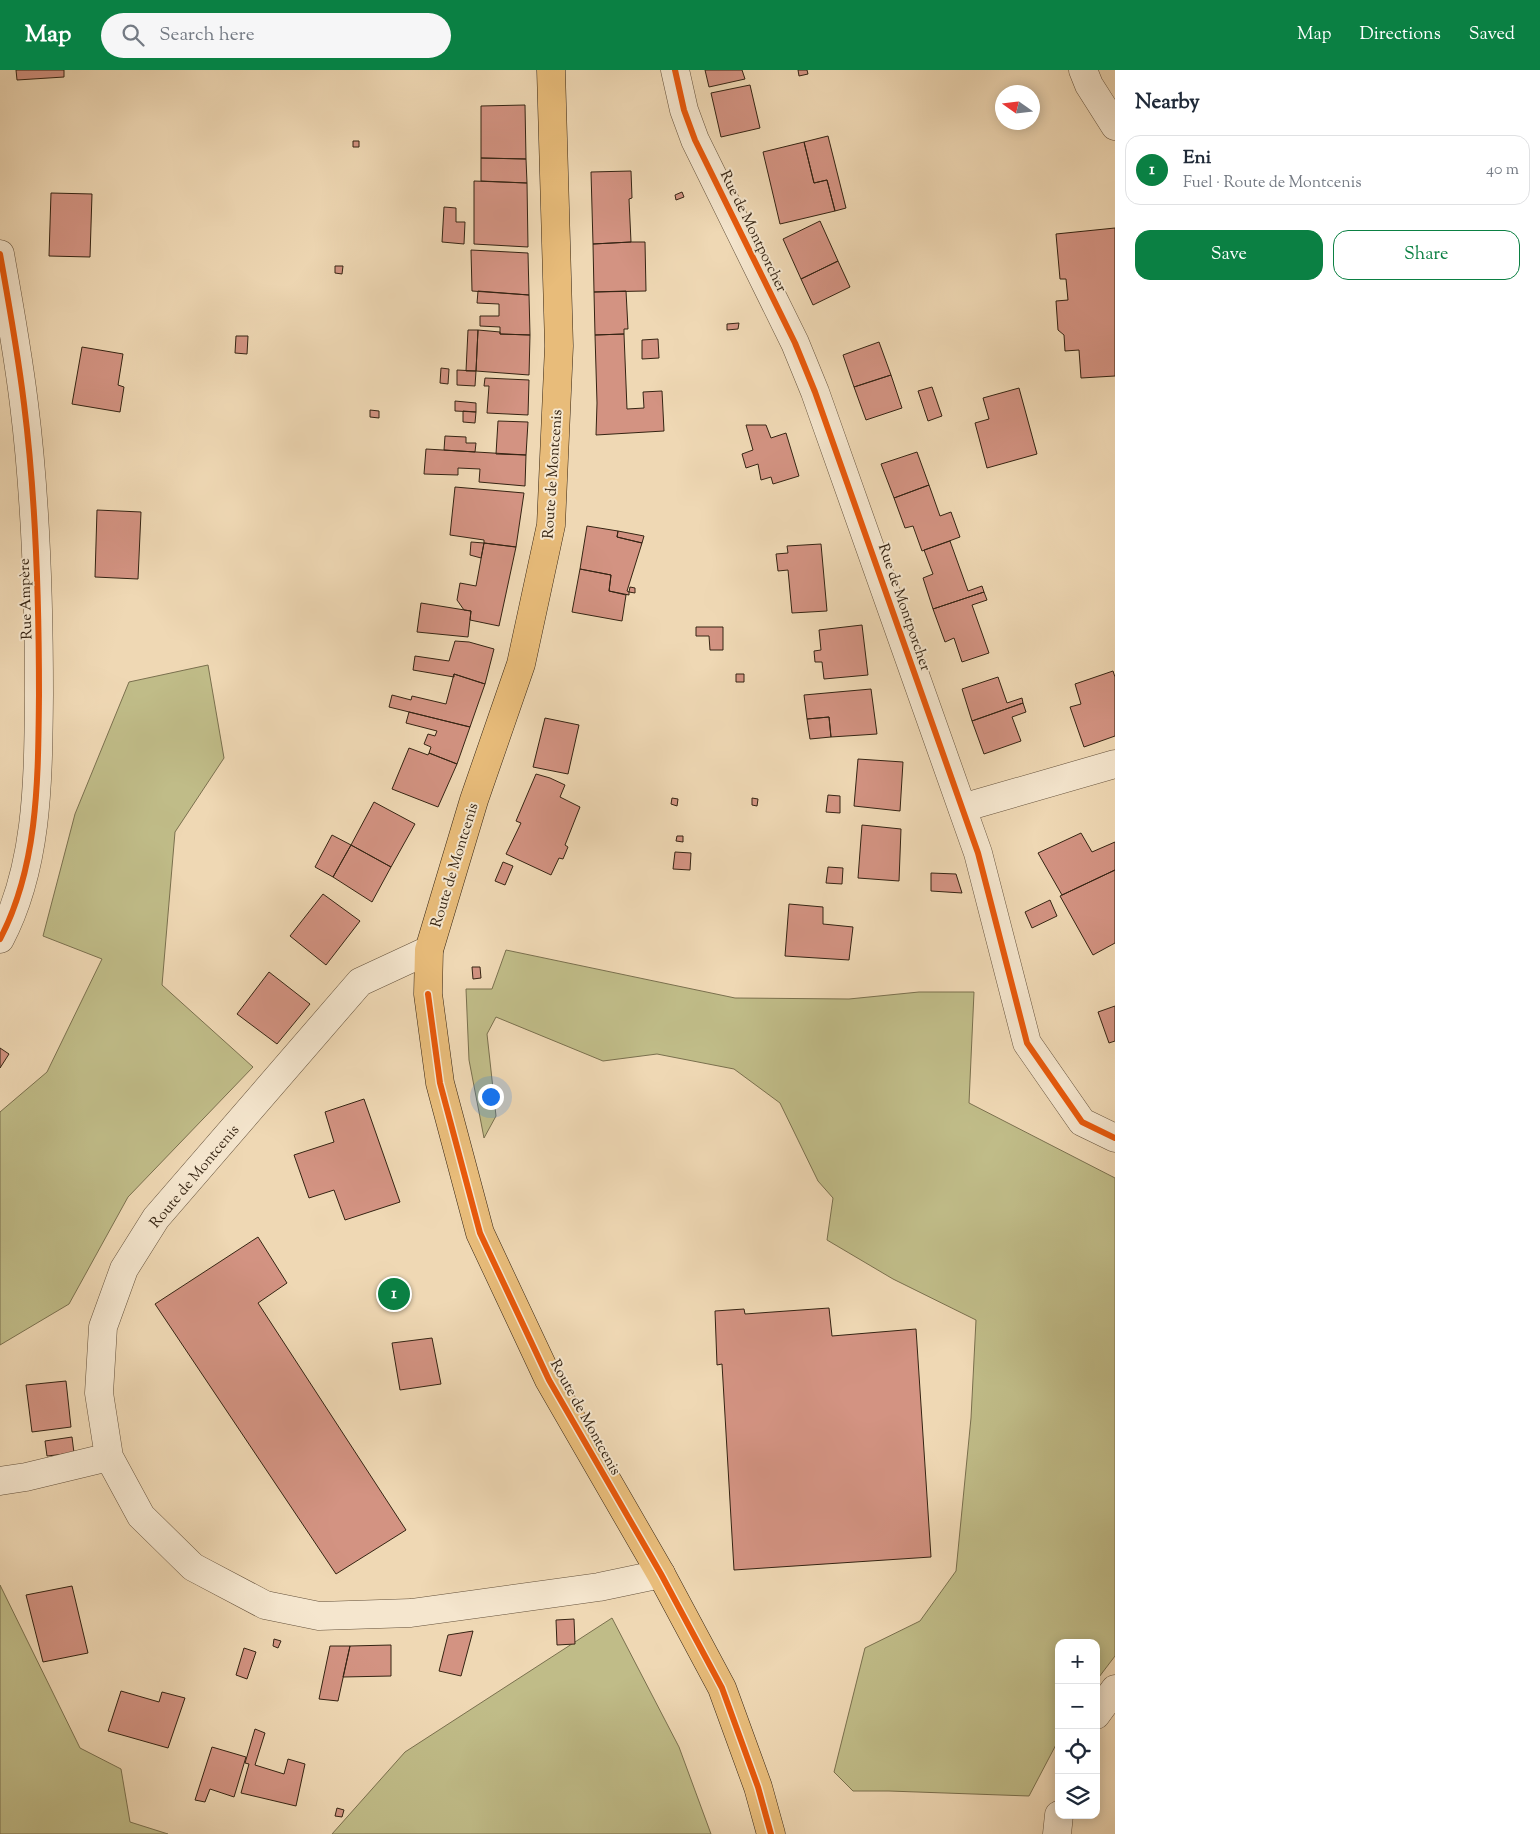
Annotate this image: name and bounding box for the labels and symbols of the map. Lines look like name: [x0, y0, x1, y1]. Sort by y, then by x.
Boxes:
north arrow: [995, 85, 1040, 130]
street label: Rue de Montporcher: [714, 167, 791, 297]
street label: Route de Montcenis: [539, 409, 568, 539]
street label: Rue de Montporcher: [872, 541, 935, 674]
street label: Rue Ampère: [15, 558, 38, 640]
street label: Route de Montcenis: [426, 800, 484, 930]
your location: [478, 1084, 504, 1110]
street label: Route de Montcenis: [146, 1121, 245, 1233]
pin: 1: [378, 1275, 410, 1313]
street label: Route de Montcenis: [544, 1356, 625, 1479]

